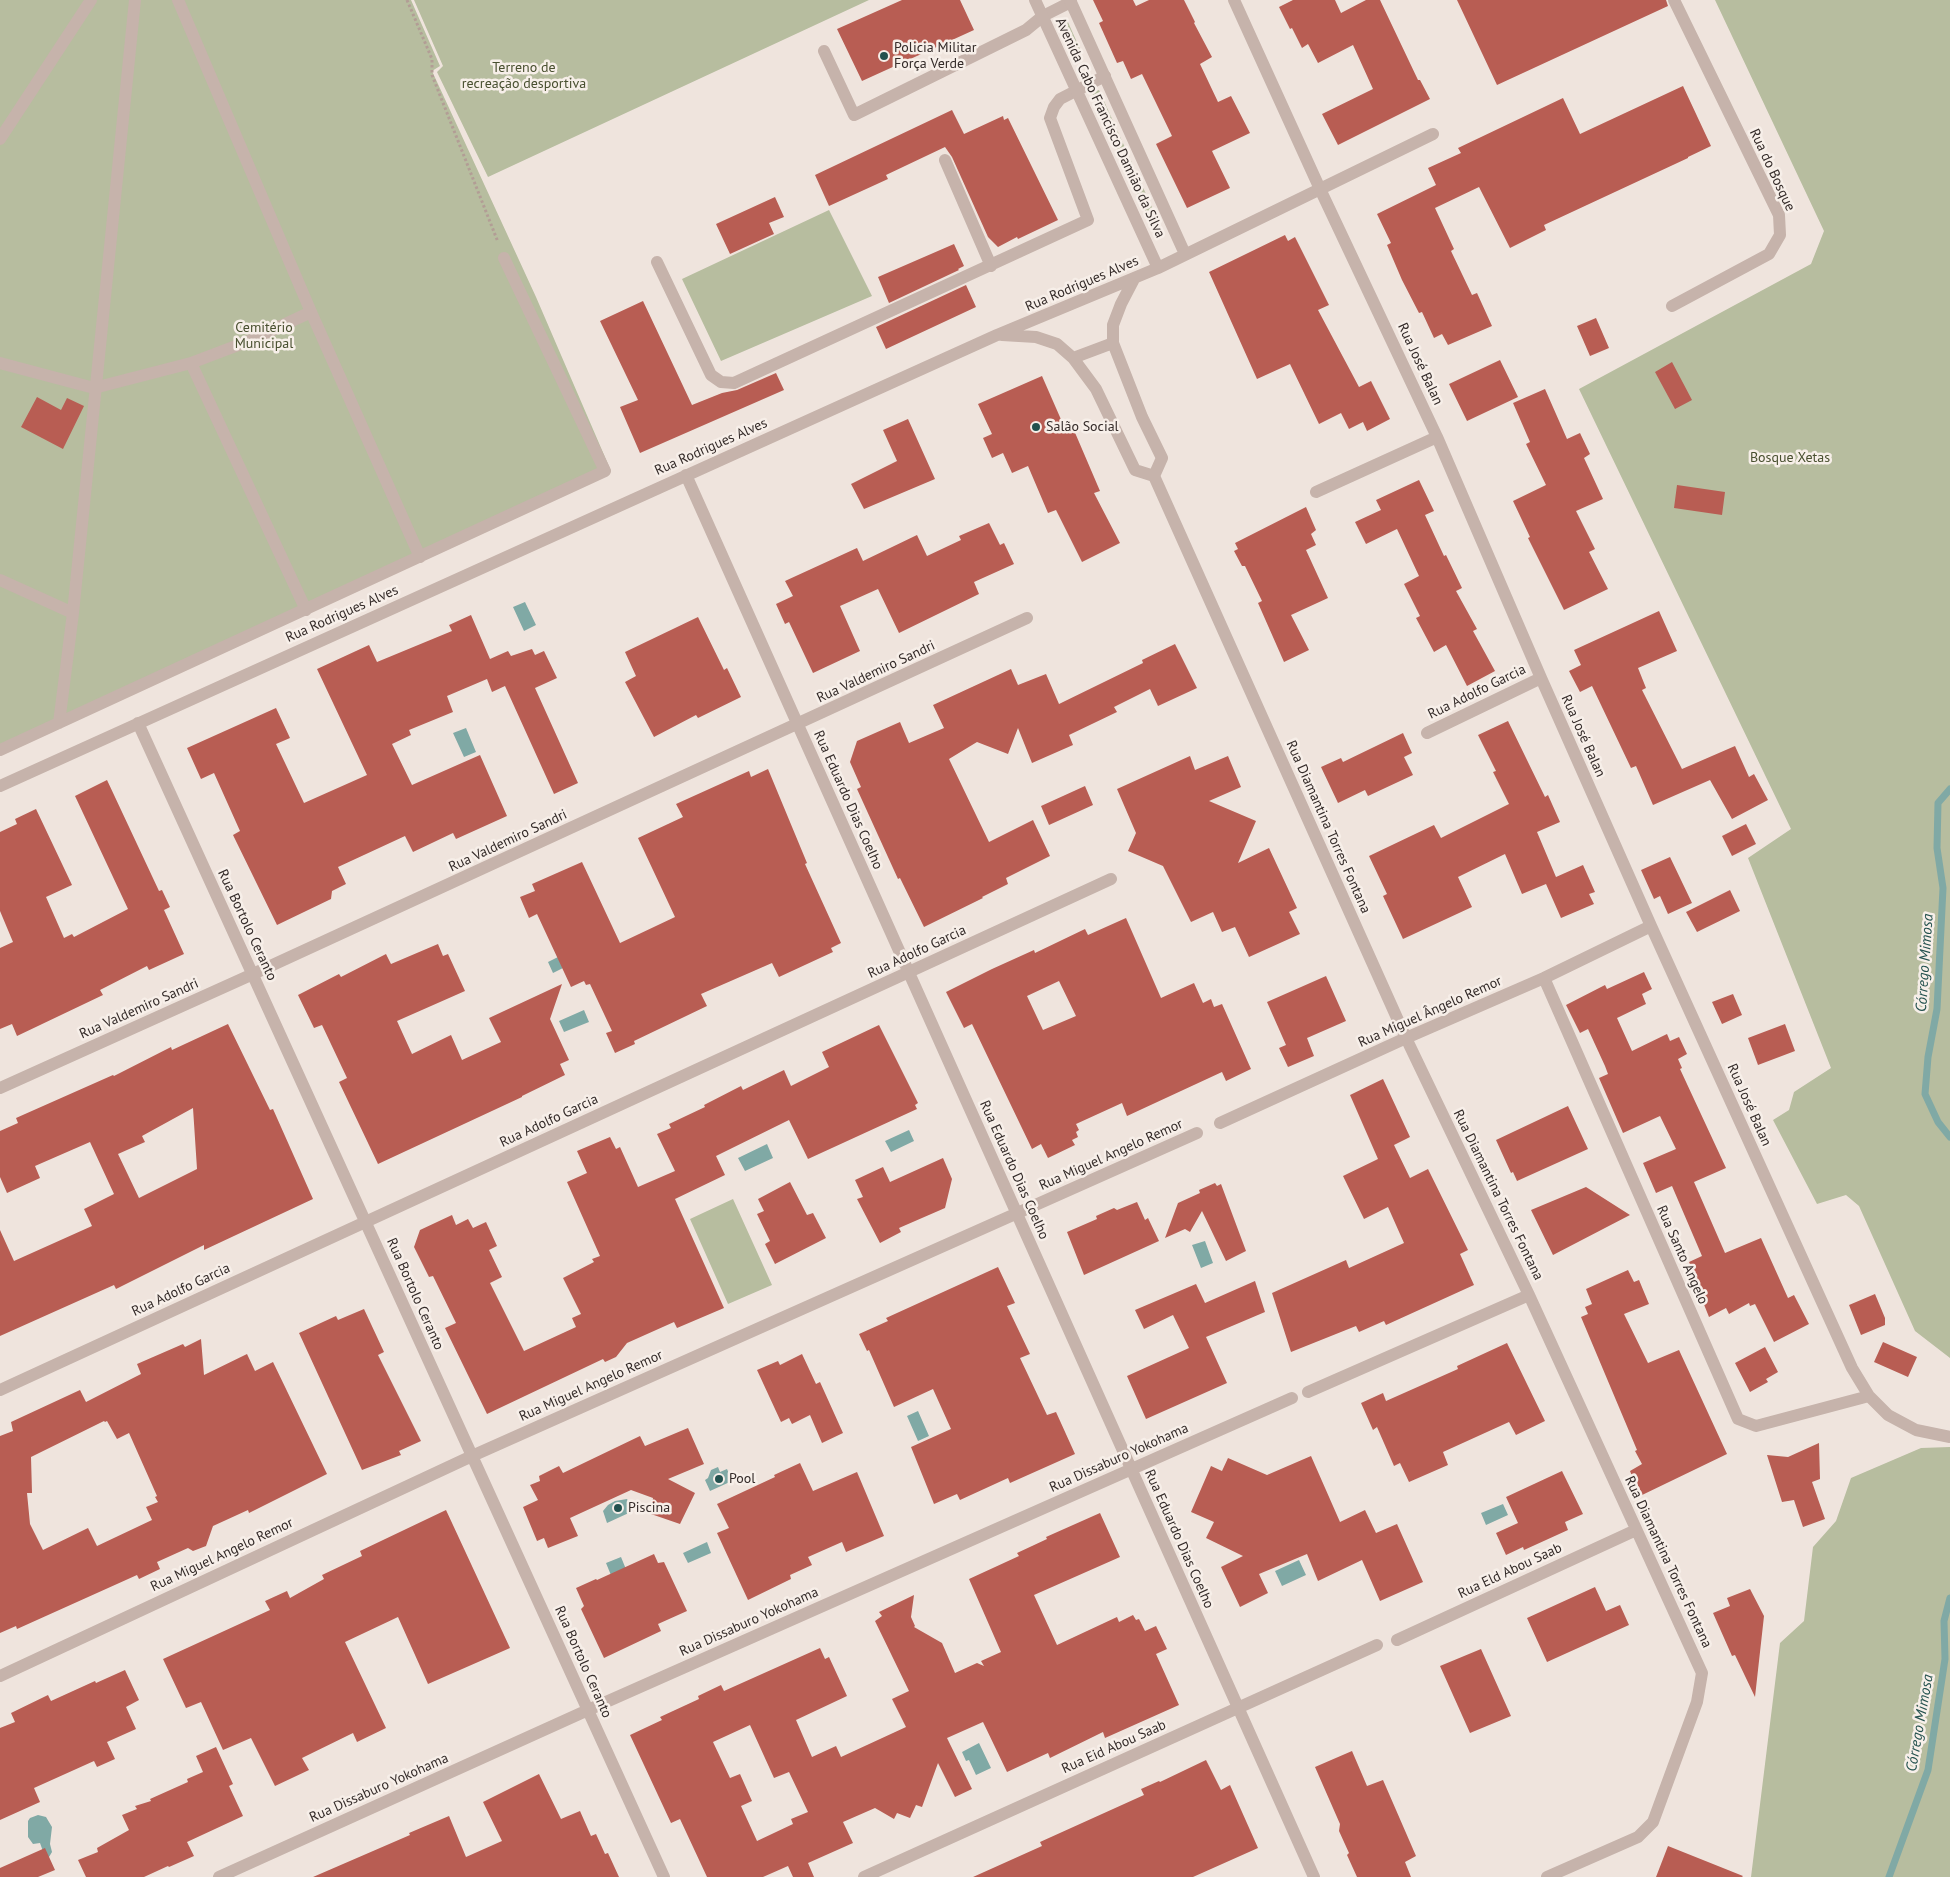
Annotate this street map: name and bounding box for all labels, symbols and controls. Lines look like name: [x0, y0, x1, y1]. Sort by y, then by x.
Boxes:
street label: Avenida Cabo Francisco Damião da Silva: [1051, 15, 1169, 241]
place label: Policia Militar Força Verde: [894, 40, 977, 72]
marker: Policia Militar Força Verde: [878, 50, 890, 62]
park label: Terreno de recreação desportiva: [462, 60, 586, 92]
street label: Rua do Bosque: [1746, 126, 1798, 214]
street label: Rua Rodrigues Alves: [1023, 253, 1141, 315]
park label: Cemitério Municipal: [235, 320, 293, 352]
street label: Rua José Balan: [1394, 320, 1446, 408]
street label: Rua Rodrigues Alves: [652, 415, 770, 479]
place label: Salão Social: [1046, 419, 1119, 435]
marker: Salão Social: [1030, 421, 1042, 433]
park label: Bosque Xetas: [1750, 450, 1830, 466]
street label: Rua Rodrigues Alves: [283, 582, 401, 646]
street label: Rua Valdemiro Sandri: [814, 637, 938, 707]
street label: Rua Adolfo Garcia: [1425, 661, 1529, 723]
street label: Rua José Balan: [1557, 692, 1609, 780]
street label: Rua Eduardo Dias Coelho: [810, 728, 886, 872]
street label: Rua Diamantina Torres Fontana: [1282, 738, 1374, 916]
street label: Rua Valdemiro Sandri: [446, 806, 570, 876]
street label: Rua Bortolo Ceranto: [214, 867, 280, 983]
water label: Córrego Mimosa: [1913, 913, 1937, 1013]
street label: Rua Adolfo Garcia: [865, 922, 969, 982]
street label: Rua Miguel Ângelo Remor: [1356, 973, 1504, 1051]
street label: Rua Valdemiro Sandri: [77, 975, 201, 1043]
street label: Rua José Balan: [1723, 1061, 1775, 1149]
street label: Rua Adolfo Garcia: [497, 1091, 601, 1151]
street label: Rua Eduardo Dias Coelho: [976, 1098, 1052, 1242]
street label: Rua Diamantina Torres Fontana: [1449, 1107, 1547, 1283]
street label: Rua Miguel Angelo Remor: [1037, 1116, 1185, 1194]
street label: Rua Santo Angelo: [1653, 1203, 1711, 1307]
street label: Rua Bortolo Ceranto: [383, 1235, 447, 1353]
street label: Rua Adolfo Garcia: [129, 1260, 233, 1320]
street label: Rua Miguel Angelo Remor: [517, 1347, 665, 1425]
street label: Rua Dissaburo Yokohama: [1047, 1420, 1191, 1496]
street label: Rua Eduardo Dias Coelho: [1141, 1467, 1217, 1611]
place label: Pool: [729, 1471, 755, 1487]
marker: Pool: [713, 1473, 725, 1485]
street label: Rua Diamantina Torres Fontana: [1621, 1473, 1715, 1651]
place label: Piscina: [628, 1500, 670, 1516]
marker: Piscina: [612, 1502, 624, 1514]
street label: Rua Miguel Angelo Remor: [148, 1515, 296, 1595]
street label: Rua Eld Abou Saab: [1455, 1540, 1565, 1602]
street label: Rua Dissaburo Yokohama: [677, 1584, 821, 1660]
street label: Rua Bortolo Ceranto: [551, 1603, 615, 1721]
water label: Córrego Mimosa: [1903, 1673, 1937, 1773]
street label: Rua Eid Abou Saab: [1059, 1716, 1169, 1778]
street label: Rua Dissaburo Yokohama: [307, 1750, 451, 1826]

